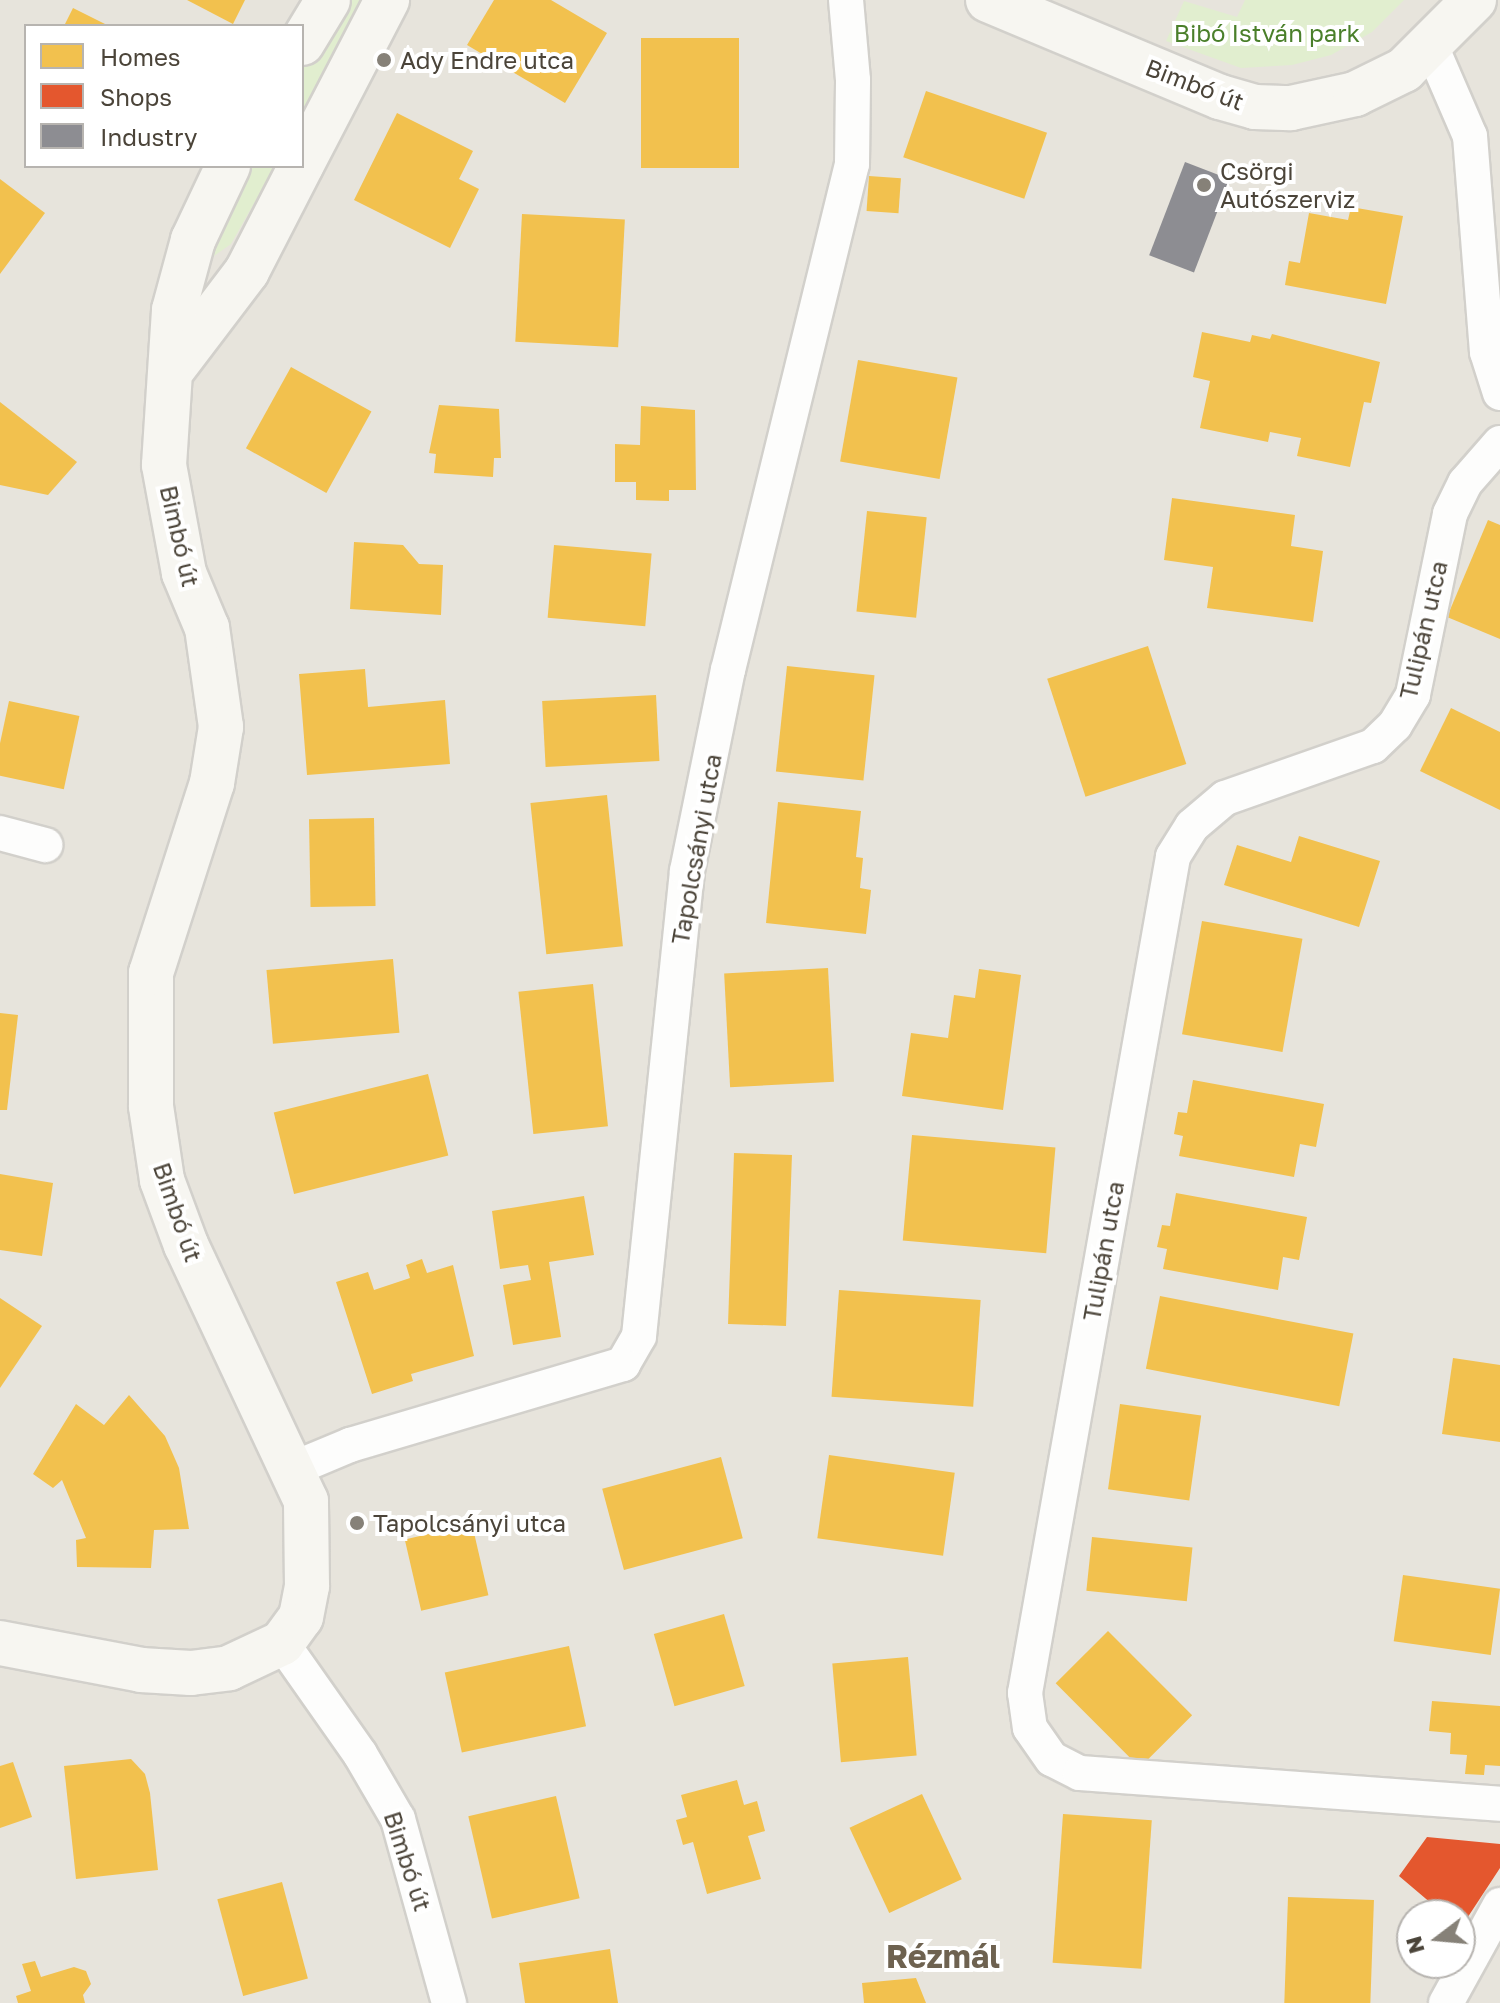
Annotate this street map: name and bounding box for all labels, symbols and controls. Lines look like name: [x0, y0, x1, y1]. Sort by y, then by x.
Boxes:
park label: Bibó István park: [1174, 19, 1360, 47]
legend: [24, 24, 304, 168]
text: Homes: [100, 42, 181, 71]
place label: Ady Endre utca: [400, 46, 574, 74]
marker: Ady Endre utca: [375, 51, 393, 69]
street label: Bimbó út: [1142, 52, 1248, 116]
text: Shops: [100, 82, 172, 111]
text: Industry: [100, 122, 197, 151]
place label: Csörgi Autószerviz: [1220, 157, 1355, 213]
marker: Csörgi Autószerviz: [1195, 176, 1213, 194]
street label: Bimbó út: [154, 483, 206, 589]
street label: Tulipán utca: [1393, 558, 1453, 702]
street label: Tapolcsányi utca: [665, 751, 727, 947]
street label: Bimbó út: [148, 1159, 208, 1265]
street label: Tulipán utca: [1077, 1179, 1129, 1323]
place label: Tapolcsányi utca: [373, 1509, 566, 1537]
marker: Tapolcsányi utca: [348, 1514, 366, 1532]
street label: Bimbó út: [378, 1808, 438, 1914]
north arrow: [1396, 1899, 1476, 1979]
text: N: [1399, 1933, 1430, 1957]
district label: Rézmál: [886, 1937, 1000, 1975]

